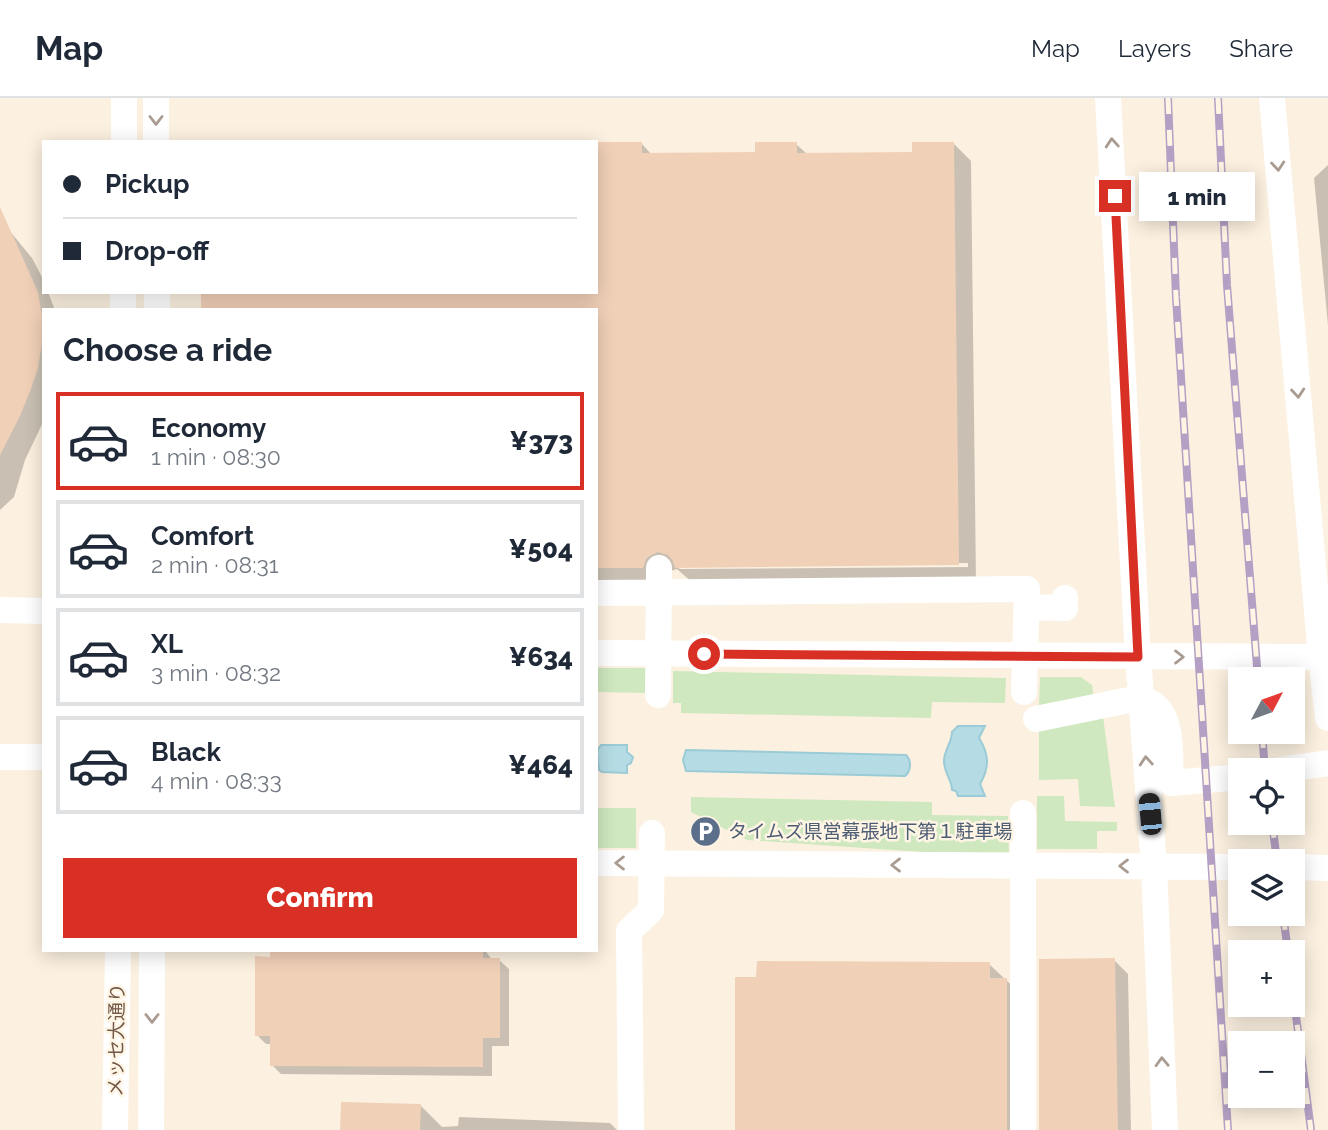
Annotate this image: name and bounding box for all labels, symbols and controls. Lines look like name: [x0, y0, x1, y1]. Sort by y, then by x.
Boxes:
text: Map: [35, 29, 103, 68]
text: Map: [1031, 34, 1080, 63]
text: Layers: [1118, 34, 1191, 63]
text: Share: [1229, 34, 1293, 63]
one-way arrow: [148, 115, 164, 126]
one-way arrow: [1105, 137, 1120, 148]
one-way arrow: [1270, 161, 1285, 172]
text: Pickup: [105, 169, 190, 199]
callout: 1 min: [1140, 172, 1255, 220]
route end: [1099, 180, 1131, 212]
text: 1 min: [1167, 183, 1227, 210]
text: Drop-off: [105, 236, 209, 266]
text: Choose a ride: [63, 331, 272, 368]
one-way arrow: [1290, 387, 1305, 398]
icon: car: [67, 410, 130, 473]
text: Economy: [151, 413, 266, 443]
text: ¥373: [510, 426, 573, 456]
text: 1 min · 08:30: [151, 443, 281, 470]
icon: car: [67, 518, 130, 581]
text: Comfort: [151, 521, 254, 551]
text: ¥504: [509, 534, 573, 564]
text: 2 min · 08:31: [151, 551, 279, 578]
icon: car: [67, 626, 130, 689]
text: XL: [151, 629, 183, 659]
route start: [688, 638, 720, 670]
text: ¥634: [509, 642, 573, 672]
one-way arrow: [1175, 649, 1185, 665]
text: 3 min · 08:32: [151, 659, 281, 686]
north arrow: [1228, 667, 1306, 744]
map controls: [1228, 667, 1305, 1108]
icon: car: [67, 734, 130, 797]
text: Black: [151, 737, 221, 767]
text: ¥464: [508, 750, 573, 780]
one-way arrow: [1139, 755, 1154, 766]
button: locate: [1228, 758, 1305, 835]
text: 4 min · 08:33: [151, 767, 282, 794]
car: [1138, 792, 1163, 836]
parking icon: タイムズ県営幕張地下第１駐車場: [688, 814, 722, 848]
place label: タイムズ県営幕張地下第１駐車場: [728, 820, 1013, 842]
button: layers: [1228, 849, 1305, 926]
one-way arrow: [614, 855, 624, 871]
one-way arrow: [890, 857, 901, 873]
button: Confirm: [63, 858, 577, 938]
one-way arrow: [1118, 858, 1128, 874]
button: +: [1228, 940, 1305, 1017]
street label: メッセ大通り: [104, 983, 128, 1097]
one-way arrow: [144, 1014, 160, 1024]
button: −: [1228, 1031, 1305, 1108]
one-way arrow: [1155, 1056, 1170, 1067]

